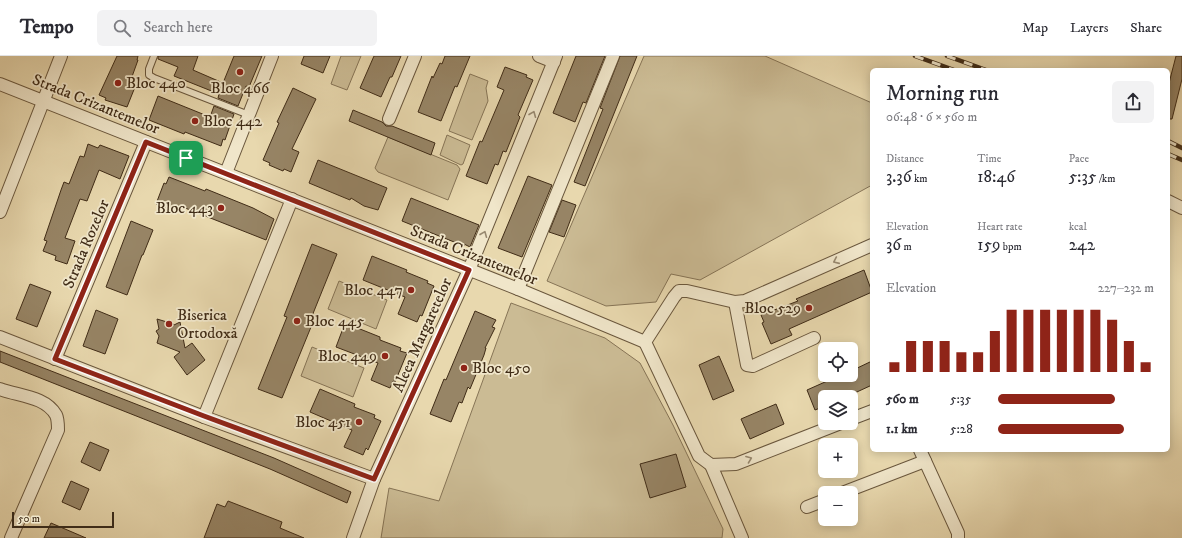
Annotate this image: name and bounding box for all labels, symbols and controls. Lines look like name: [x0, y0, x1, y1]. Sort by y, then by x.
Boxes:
search box: [97, 10, 377, 46]
text: Tempo: [20, 16, 73, 39]
icon: search: [111, 17, 133, 39]
text: Search here: [143, 18, 213, 37]
text: Map: [1022, 19, 1048, 37]
text: Layers: [1070, 19, 1108, 37]
text: Share: [1130, 19, 1162, 37]
marker: Bloc 466: [235, 67, 245, 77]
street label: Strada Crizantemelor: [29, 69, 163, 139]
place label: Bloc 440: [126, 73, 186, 93]
marker: Bloc 440: [113, 78, 123, 88]
place label: Bloc 466: [211, 78, 270, 98]
text: Morning run: [886, 80, 999, 107]
button: share: [1112, 81, 1154, 123]
text: 06:48 · 6 × 560 m: [886, 109, 977, 125]
one-way arrow: [528, 110, 536, 117]
place label: Bloc 442: [203, 111, 262, 131]
marker: Bloc 442: [190, 116, 200, 126]
pin: [169, 141, 203, 175]
icon: arrive: [175, 147, 197, 169]
text: Distance: [886, 152, 924, 166]
text: Time: [977, 152, 1001, 166]
text: Pace: [1069, 152, 1089, 166]
text: 3.36: [886, 166, 912, 188]
text: 18:46: [977, 166, 1015, 188]
text: 5:35: [1069, 166, 1096, 188]
text: km: [912, 172, 928, 186]
text: /km: [1096, 172, 1115, 186]
street label: Strada Rozelor: [58, 196, 114, 292]
place label: Bloc 443: [156, 198, 213, 218]
marker: Bloc 443: [216, 203, 226, 213]
street label: Strada Crizantemelor: [407, 220, 541, 290]
text: Elevation: [886, 220, 929, 234]
text: Heart rate: [977, 220, 1022, 234]
text: kcal: [1069, 220, 1087, 234]
one-way arrow: [479, 231, 487, 238]
text: 36: [886, 234, 901, 256]
text: 159: [977, 234, 1000, 256]
text: 242: [1069, 234, 1095, 256]
text: m: [901, 240, 912, 254]
text: bpm: [1000, 240, 1022, 254]
one-way arrow: [833, 256, 841, 264]
street label: Aleea Margaretelor: [388, 275, 456, 395]
place label: Bloc 447: [344, 280, 403, 300]
text: Elevation: [886, 280, 936, 296]
text: 227–232 m: [1098, 280, 1154, 296]
marker: Bloc 447: [406, 285, 416, 295]
place label: Bloc 529: [744, 298, 801, 318]
marker: Bloc 529: [804, 303, 814, 313]
place label: Biserica Ortodoxă: [177, 305, 238, 343]
place label: Bloc 445: [305, 311, 364, 331]
marker: Bloc 445: [292, 316, 302, 326]
marker: Biserica Ortodoxă: [164, 319, 174, 329]
map controls: [818, 342, 858, 526]
button: locate: [818, 342, 858, 382]
place label: Bloc 449: [318, 346, 377, 366]
marker: Bloc 449: [380, 351, 390, 361]
place label: Bloc 450: [472, 358, 531, 378]
marker: Bloc 450: [459, 363, 469, 373]
button: layers: [818, 390, 858, 430]
text: 560 m: [886, 391, 919, 407]
text: 5:35: [950, 391, 971, 407]
place label: Bloc 451: [295, 412, 351, 432]
marker: Bloc 451: [354, 417, 364, 427]
text: 1.1 km: [886, 421, 918, 437]
text: 5:28: [950, 421, 973, 437]
button: +: [818, 438, 858, 478]
one-way arrow: [744, 456, 752, 464]
button: −: [818, 486, 858, 526]
scale bar: [12, 510, 114, 529]
text: 50 m: [18, 512, 40, 526]

